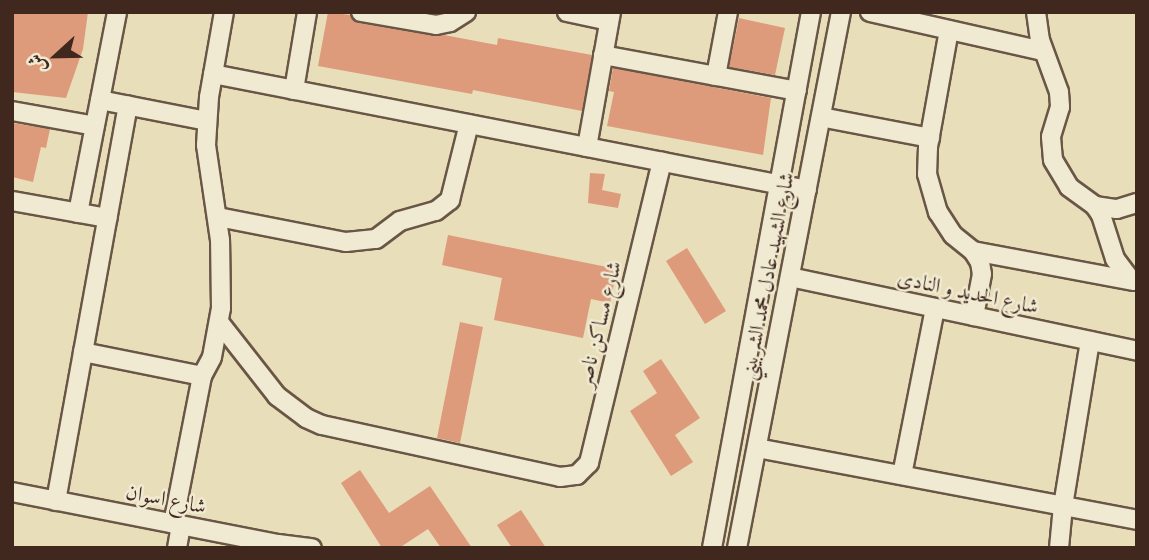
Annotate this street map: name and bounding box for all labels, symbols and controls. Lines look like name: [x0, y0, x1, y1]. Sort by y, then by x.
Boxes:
north arrow: [21, 21, 91, 91]
text: ش: [20, 50, 53, 78]
street label: شارع الشهيد عادل محمد الشربيني: [734, 170, 800, 382]
street label: شارع مساكن ناصر: [571, 258, 627, 390]
street label: شارع الحديد و النادى: [895, 265, 1041, 319]
street label: شارع اسوان: [124, 479, 208, 519]

